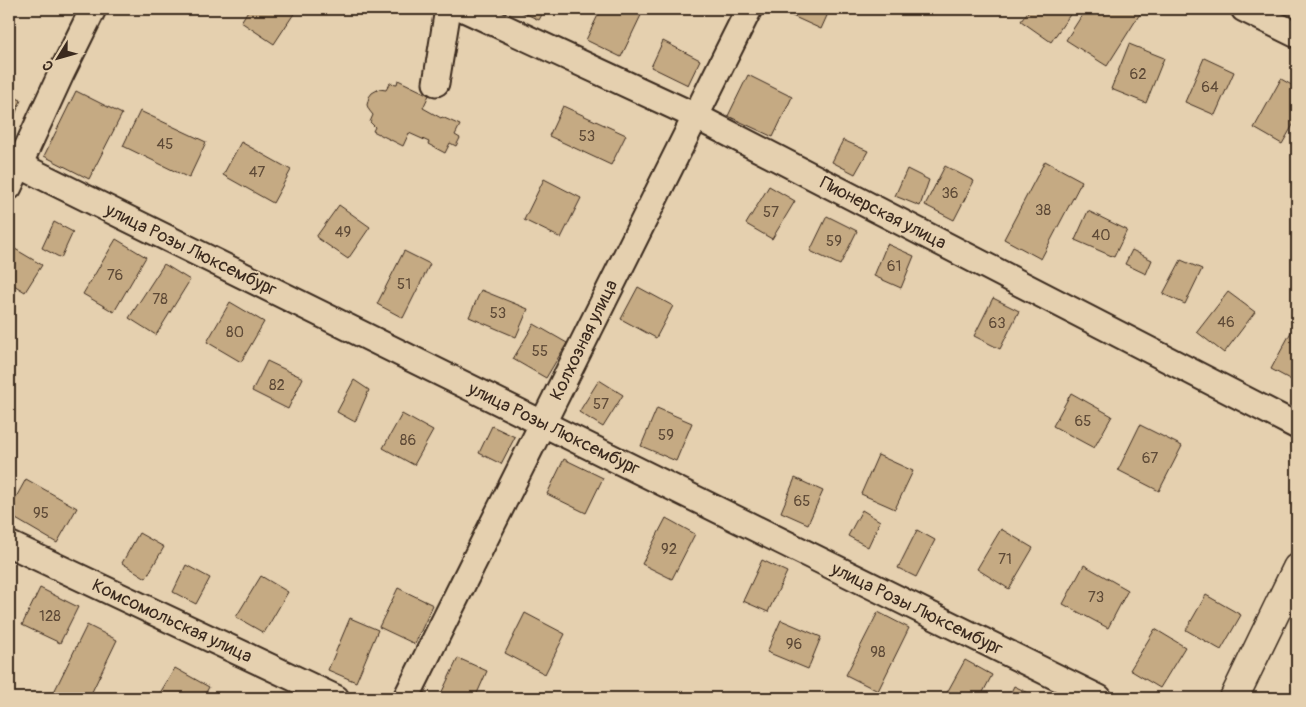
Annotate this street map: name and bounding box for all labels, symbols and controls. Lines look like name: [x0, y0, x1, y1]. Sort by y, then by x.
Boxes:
north arrow: [32, 32, 82, 82]
text: С: [38, 57, 57, 74]
house number: 62: [1129, 65, 1147, 84]
house number: 64: [1201, 78, 1219, 97]
house number: 53: [579, 127, 595, 146]
house number: 45: [157, 135, 173, 154]
house number: 47: [249, 163, 265, 182]
street label: Пионерская улица: [816, 171, 950, 255]
house number: 36: [941, 184, 959, 203]
street label: улица Розы Люксембург: [101, 198, 281, 302]
house number: 38: [1035, 201, 1051, 220]
house number: 57: [763, 203, 779, 222]
house number: 49: [335, 223, 351, 242]
house number: 40: [1092, 226, 1110, 245]
house number: 59: [826, 232, 842, 251]
house number: 61: [887, 257, 901, 276]
house number: 76: [107, 266, 123, 285]
house number: 51: [397, 275, 411, 294]
street label: Колхозная улица: [545, 276, 623, 404]
house number: 78: [152, 290, 168, 309]
house number: 53: [490, 304, 506, 323]
house number: 46: [1217, 313, 1235, 332]
house number: 63: [988, 314, 1006, 333]
house number: 80: [226, 323, 244, 342]
house number: 55: [532, 342, 548, 361]
house number: 82: [269, 376, 285, 395]
street label: улица Розы Люксембург: [464, 377, 644, 481]
house number: 57: [593, 395, 609, 414]
house number: 65: [1075, 412, 1091, 431]
house number: 59: [658, 426, 674, 445]
house number: 86: [400, 431, 416, 450]
house number: 67: [1142, 449, 1158, 468]
house number: 65: [794, 492, 810, 511]
house number: 95: [33, 504, 49, 523]
house number: 92: [661, 540, 677, 559]
house number: 71: [998, 550, 1012, 569]
street label: улица Розы Люксембург: [827, 557, 1007, 661]
street label: Комсомольская улица: [88, 574, 256, 668]
house number: 73: [1088, 588, 1104, 607]
house number: 128: [39, 607, 61, 626]
house number: 96: [786, 635, 802, 654]
house number: 98: [870, 643, 886, 662]

